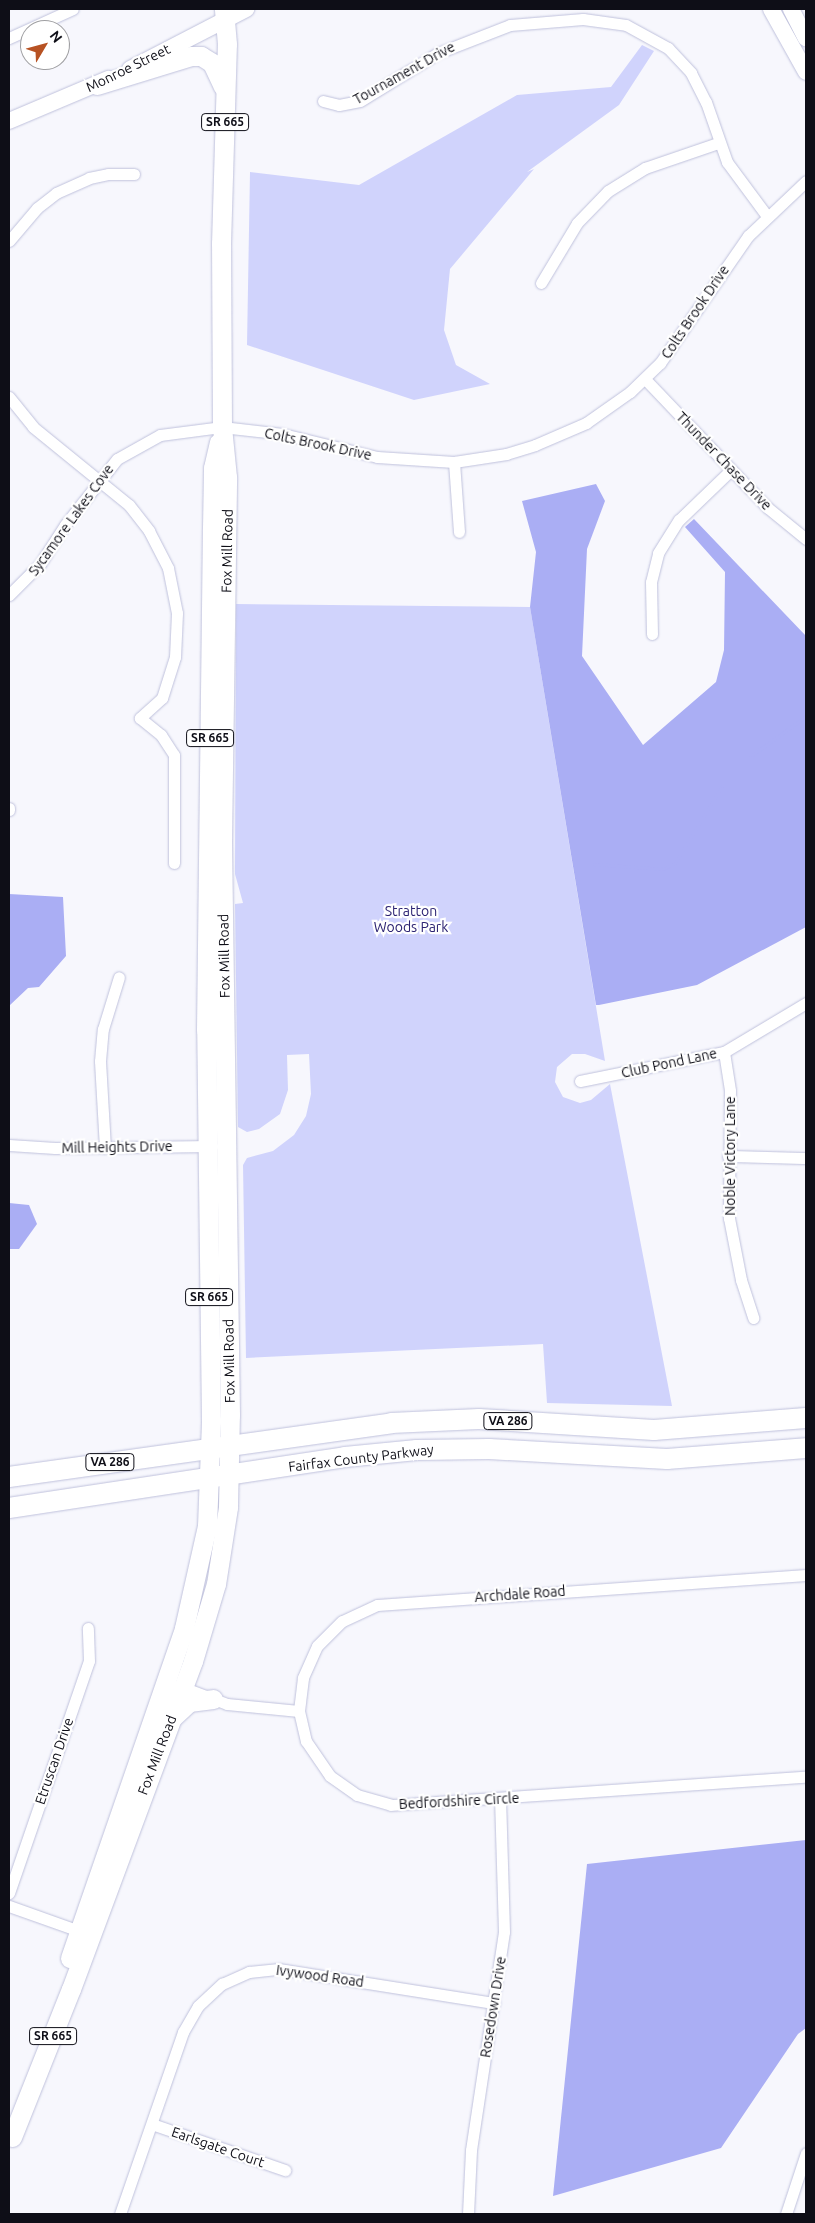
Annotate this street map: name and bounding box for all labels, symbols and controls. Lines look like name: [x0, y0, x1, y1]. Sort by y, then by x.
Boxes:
north arrow: [20, 20, 70, 70]
text: N: [47, 28, 66, 46]
street label: Tournament Drive: [350, 38, 458, 108]
street label: Monroe Street: [83, 40, 173, 96]
road number: SR 665: [200, 112, 250, 132]
street label: Colts Brook Drive: [658, 262, 732, 362]
street label: Thunder Chase Drive: [673, 408, 775, 514]
street label: Colts Brook Drive: [263, 424, 373, 464]
street label: Sycamore Lakes Cove: [25, 461, 117, 579]
street label: Fox Mill Road: [218, 509, 236, 593]
road number: SR 665: [185, 728, 235, 748]
park label: Stratton Woods Park: [374, 903, 448, 936]
street label: Fox Mill Road: [215, 914, 233, 998]
street label: Club Pond Lane: [620, 1045, 718, 1081]
street label: Noble Victory Lane: [722, 1096, 738, 1216]
street label: Mill Heights Drive: [61, 1138, 173, 1156]
road number: SR 665: [184, 1288, 234, 1306]
street label: Fox Mill Road: [220, 1319, 238, 1403]
road number: VA 286: [483, 1412, 533, 1430]
street label: Fairfax County Parkway: [287, 1441, 435, 1475]
road number: VA 286: [85, 1452, 135, 1471]
street label: Archdale Road: [474, 1582, 566, 1606]
street label: Fox Mill Road: [134, 1713, 180, 1797]
street label: Etruscan Drive: [31, 1715, 77, 1807]
street label: Bedfordshire Circle: [398, 1789, 520, 1813]
street label: Rosedown Drive: [477, 1955, 509, 2059]
street label: Ivywood Road: [275, 1962, 365, 1990]
road number: SR 665: [28, 2026, 78, 2045]
street label: Earlsgate Court: [169, 2123, 267, 2171]

